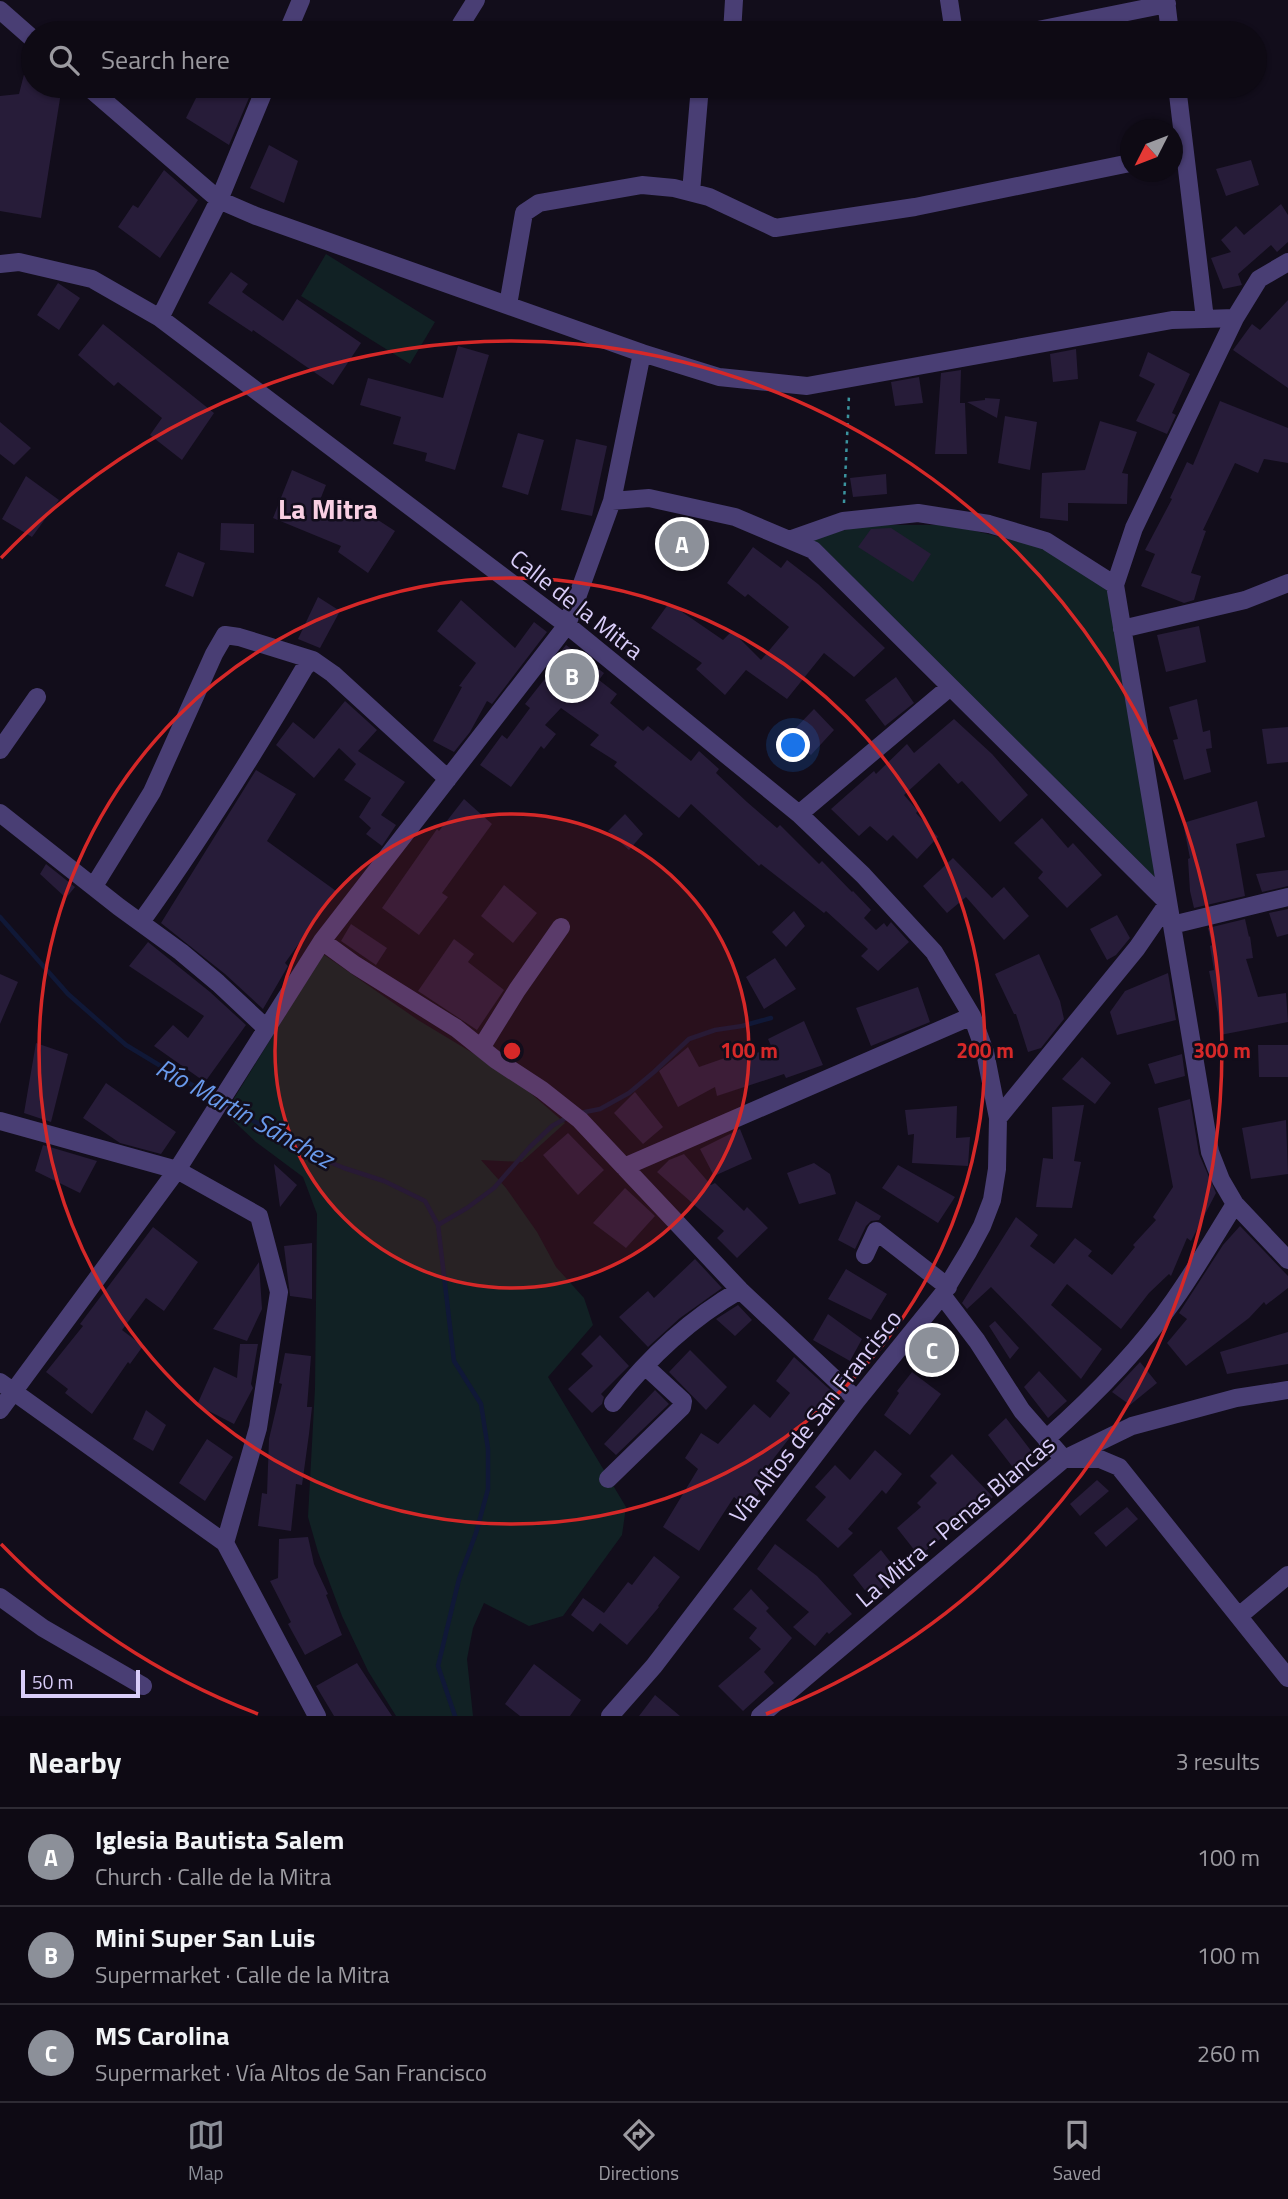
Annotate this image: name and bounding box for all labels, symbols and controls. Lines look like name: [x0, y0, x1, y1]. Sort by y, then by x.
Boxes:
search box: [21, 21, 1267, 98]
text: Search here: [101, 40, 230, 79]
icon: search: [45, 41, 83, 79]
north arrow: [1120, 119, 1183, 182]
district label: La Mitra: [278, 487, 378, 530]
pin: A: [659, 518, 705, 570]
street label: Calle de la Mitra: [503, 540, 651, 668]
pin: B: [549, 650, 595, 702]
your location: [776, 728, 810, 762]
text: 100 m: [720, 1034, 778, 1066]
text: 200 m: [956, 1034, 1014, 1066]
text: 300 m: [1193, 1034, 1251, 1066]
centre of rings: [500, 1039, 524, 1063]
water label: Río Martín Sánchez: [149, 1048, 343, 1179]
street label: Vía Altos de San Francisco: [720, 1302, 910, 1530]
pin: C: [909, 1324, 955, 1376]
street label: La Mitra - Penas Blancas: [847, 1427, 1063, 1615]
scale bar: [21, 1667, 140, 1699]
text: 50 m: [32, 1667, 73, 1696]
text: Nearby: [28, 1739, 121, 1785]
text: 3 results: [1176, 1744, 1260, 1779]
text: Iglesia Bautista Salem: [95, 1820, 344, 1859]
text: A: [44, 1840, 58, 1875]
text: 100 m: [1197, 1840, 1260, 1875]
text: Church · Calle de la Mitra: [95, 1859, 331, 1894]
text: Mini Super San Luis: [95, 1918, 315, 1957]
text: B: [44, 1938, 58, 1973]
text: 100 m: [1197, 1938, 1260, 1973]
text: Supermarket · Calle de la Mitra: [95, 1957, 390, 1992]
text: MS Carolina: [95, 2016, 229, 2055]
text: C: [45, 2036, 57, 2071]
text: 260 m: [1197, 2036, 1260, 2071]
text: Supermarket · Vía Altos de San Francisco: [95, 2055, 487, 2090]
tab: Map: [187, 2116, 225, 2187]
tab: Directions: [599, 2116, 679, 2187]
tab: Saved: [1053, 2116, 1101, 2187]

